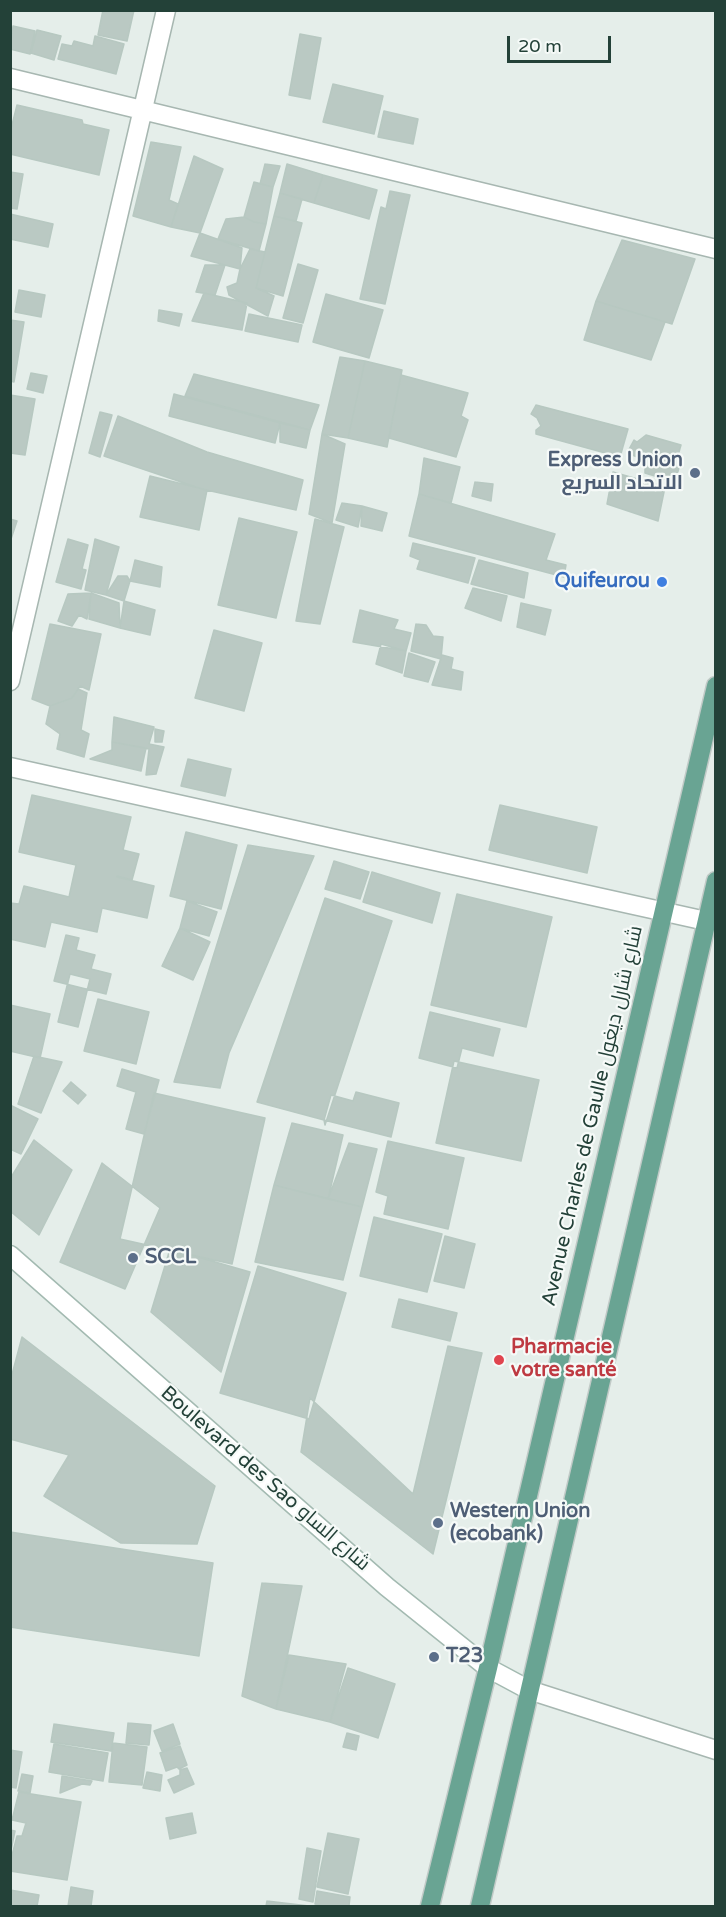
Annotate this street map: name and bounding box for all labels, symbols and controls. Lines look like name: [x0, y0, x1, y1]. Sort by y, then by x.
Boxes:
scale bar: [510, 24, 614, 62]
text: 20 m: [518, 35, 562, 57]
place label: Express Union الاتحاد السريع: [547, 449, 683, 496]
marker: Express Union الاتحاد السريع: [688, 466, 702, 480]
place label: Quifeurou: [555, 570, 650, 594]
marker: Quifeurou: [655, 575, 669, 589]
street label: Avenue Charles de Gaulle شارع شارل ديغول: [537, 923, 649, 1309]
place label: SCCL: [145, 1246, 196, 1270]
marker: SCCL: [126, 1251, 140, 1265]
place label: Pharmacie votre santé: [511, 1336, 617, 1383]
marker: Pharmacie votre santé: [492, 1353, 506, 1367]
street label: Boulevard des Sao شارع الساو: [155, 1381, 375, 1577]
place label: Western Union (ecobank): [450, 1500, 590, 1547]
marker: Western Union (ecobank): [431, 1516, 445, 1530]
place label: T23: [446, 1645, 483, 1669]
marker: T23: [427, 1650, 441, 1664]

